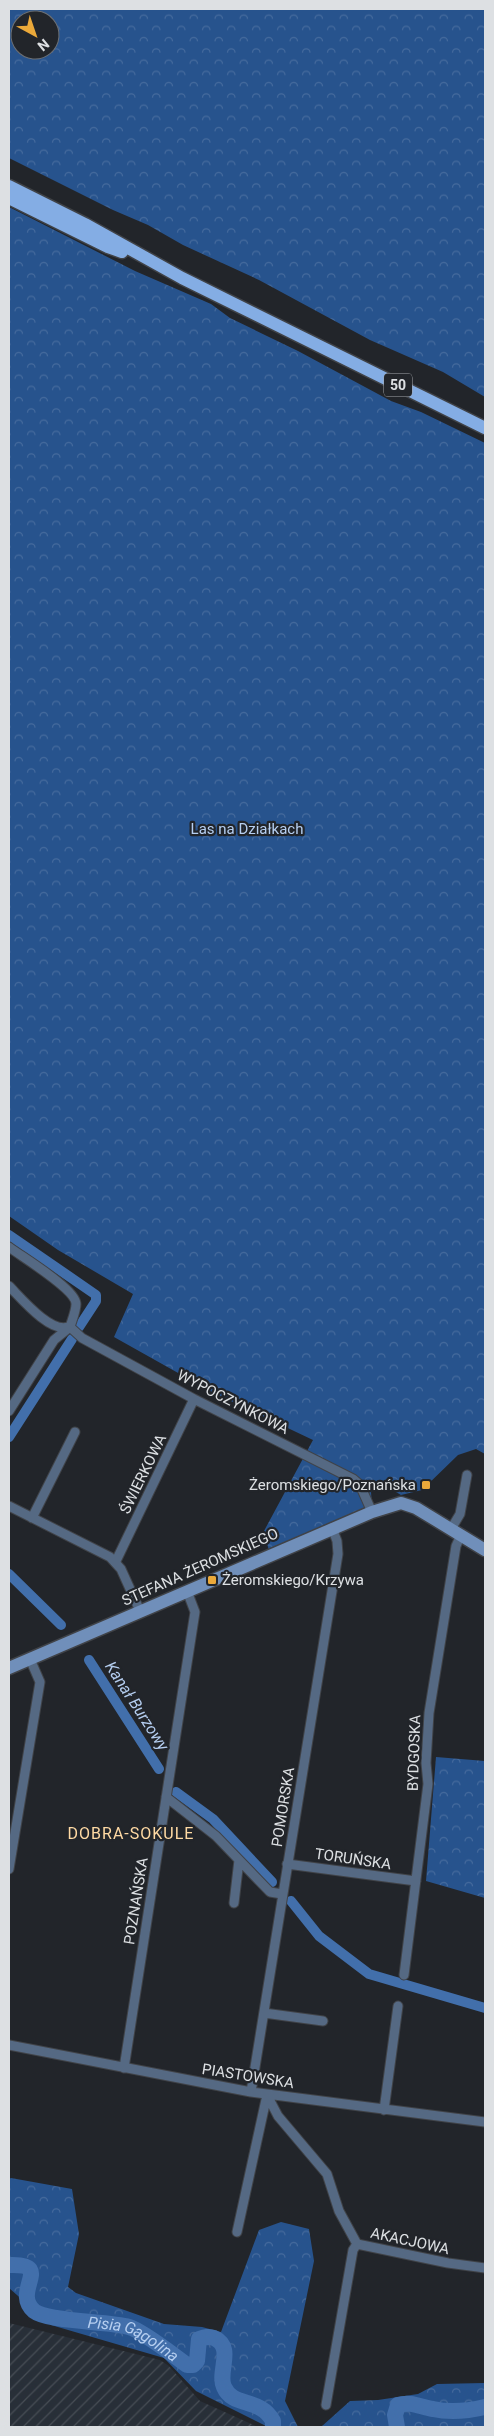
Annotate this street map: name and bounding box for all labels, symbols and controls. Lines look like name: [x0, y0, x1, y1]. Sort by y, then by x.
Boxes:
north arrow: [10, 10, 60, 60]
text: N: [34, 36, 52, 54]
road number: 50: [384, 374, 412, 396]
park label: Las na Działkach: [191, 820, 303, 838]
street label: WYPOCZYNKOWA: [174, 1366, 292, 1438]
street label: ŚWIERKOWA: [116, 1431, 170, 1517]
place label: Żeromskiego/Poznańska: [249, 1476, 416, 1494]
marker: Żeromskiego/Poznańska: [420, 1479, 432, 1491]
street label: STEFANA ŻEROMSKIEGO: [119, 1524, 281, 1610]
place label: Żeromskiego/Krzywa: [222, 1571, 364, 1589]
marker: Żeromskiego/Krzywa: [206, 1574, 218, 1586]
water label: Kanał Burzowy: [101, 1658, 173, 1755]
street label: BYDGOSKA: [404, 1714, 424, 1792]
street label: POMORSKA: [268, 1766, 298, 1848]
district label: DOBRA-SOKULE: [68, 1824, 194, 1843]
street label: TORUŃSKA: [314, 1845, 393, 1873]
street label: POZNAŃSKA: [120, 1856, 152, 1946]
street label: PIASTOWSKA: [201, 2060, 295, 2092]
street label: AKACJOWA: [369, 2224, 451, 2258]
water label: Pisia Gągolina: [87, 2312, 183, 2365]

